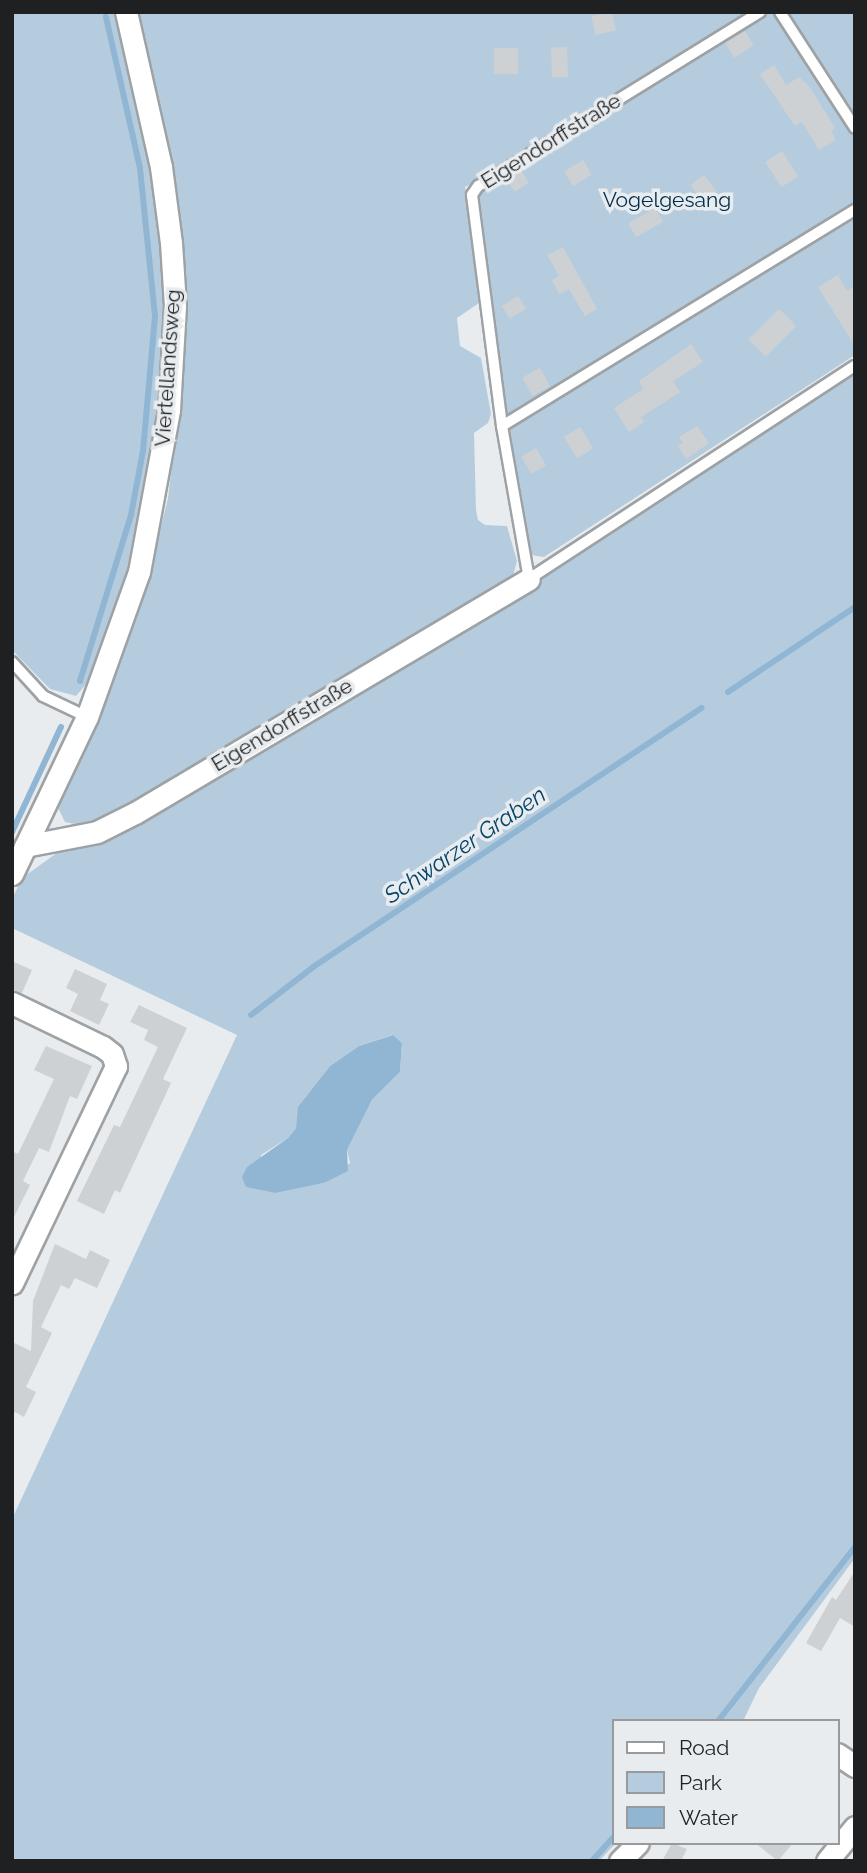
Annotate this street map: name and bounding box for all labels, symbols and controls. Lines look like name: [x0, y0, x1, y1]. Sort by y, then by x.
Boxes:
street label: Eigendorffstraße: [477, 88, 625, 194]
park label: Vogelgesang: [603, 187, 731, 213]
street label: Viertellandsweg: [150, 288, 186, 448]
street label: Eigendorffstraße: [207, 673, 357, 777]
water label: Schwarzer Graben: [379, 781, 551, 909]
legend: [612, 1719, 839, 1845]
text: Road: [679, 1735, 729, 1760]
text: Park: [679, 1770, 722, 1795]
text: Water: [679, 1805, 738, 1830]

